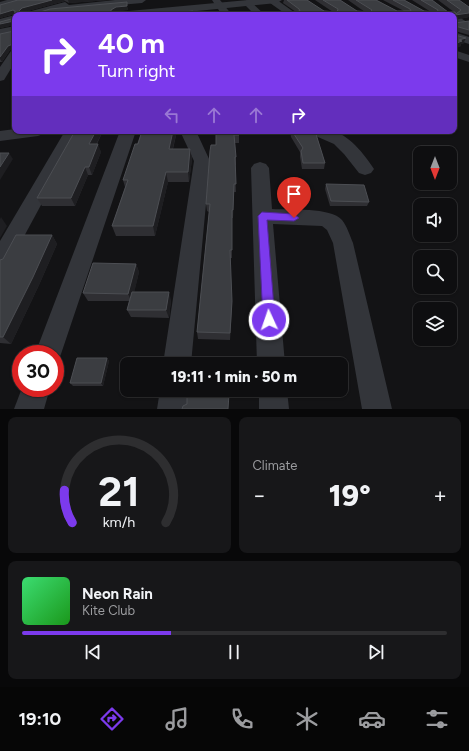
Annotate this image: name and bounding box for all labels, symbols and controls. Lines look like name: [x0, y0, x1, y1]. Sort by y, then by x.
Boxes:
text: 40 m: [98, 26, 165, 60]
icon: right: [32, 28, 84, 80]
text: Turn right: [98, 60, 175, 82]
icon: left: [161, 104, 183, 126]
icon: ahead: [203, 104, 225, 126]
icon: ahead: [245, 104, 267, 126]
icon: right: [287, 104, 309, 126]
north arrow: [413, 146, 457, 190]
map controls: [413, 146, 457, 346]
pin: [277, 177, 311, 218]
icon: arrive: [283, 183, 305, 205]
button: sound: [413, 198, 457, 242]
button: search: [413, 250, 457, 294]
position arrow: [248, 299, 290, 341]
button: layers: [413, 302, 457, 346]
speed limit sign: 30: [12, 345, 64, 397]
text: 19:11 · 1 min · 50 m: [171, 368, 297, 386]
text: Climate: [253, 458, 297, 473]
text: 21: [98, 466, 140, 516]
text: 19°: [329, 477, 371, 514]
text: −: [253, 482, 266, 509]
text: +: [433, 482, 447, 509]
text: km/h: [103, 513, 136, 531]
text: Neon Rain: [82, 585, 153, 603]
text: Kite Club: [82, 603, 135, 618]
icon: previous: [82, 641, 104, 663]
icon: pause: [223, 641, 245, 663]
icon: next: [365, 641, 387, 663]
icon: directions: [98, 705, 126, 733]
icon: music: [163, 705, 191, 733]
icon: phone: [228, 705, 256, 733]
icon: climate: [293, 705, 321, 733]
icon: car: [358, 705, 386, 733]
icon: filters: [423, 705, 451, 733]
text: 19:10: [18, 708, 61, 730]

